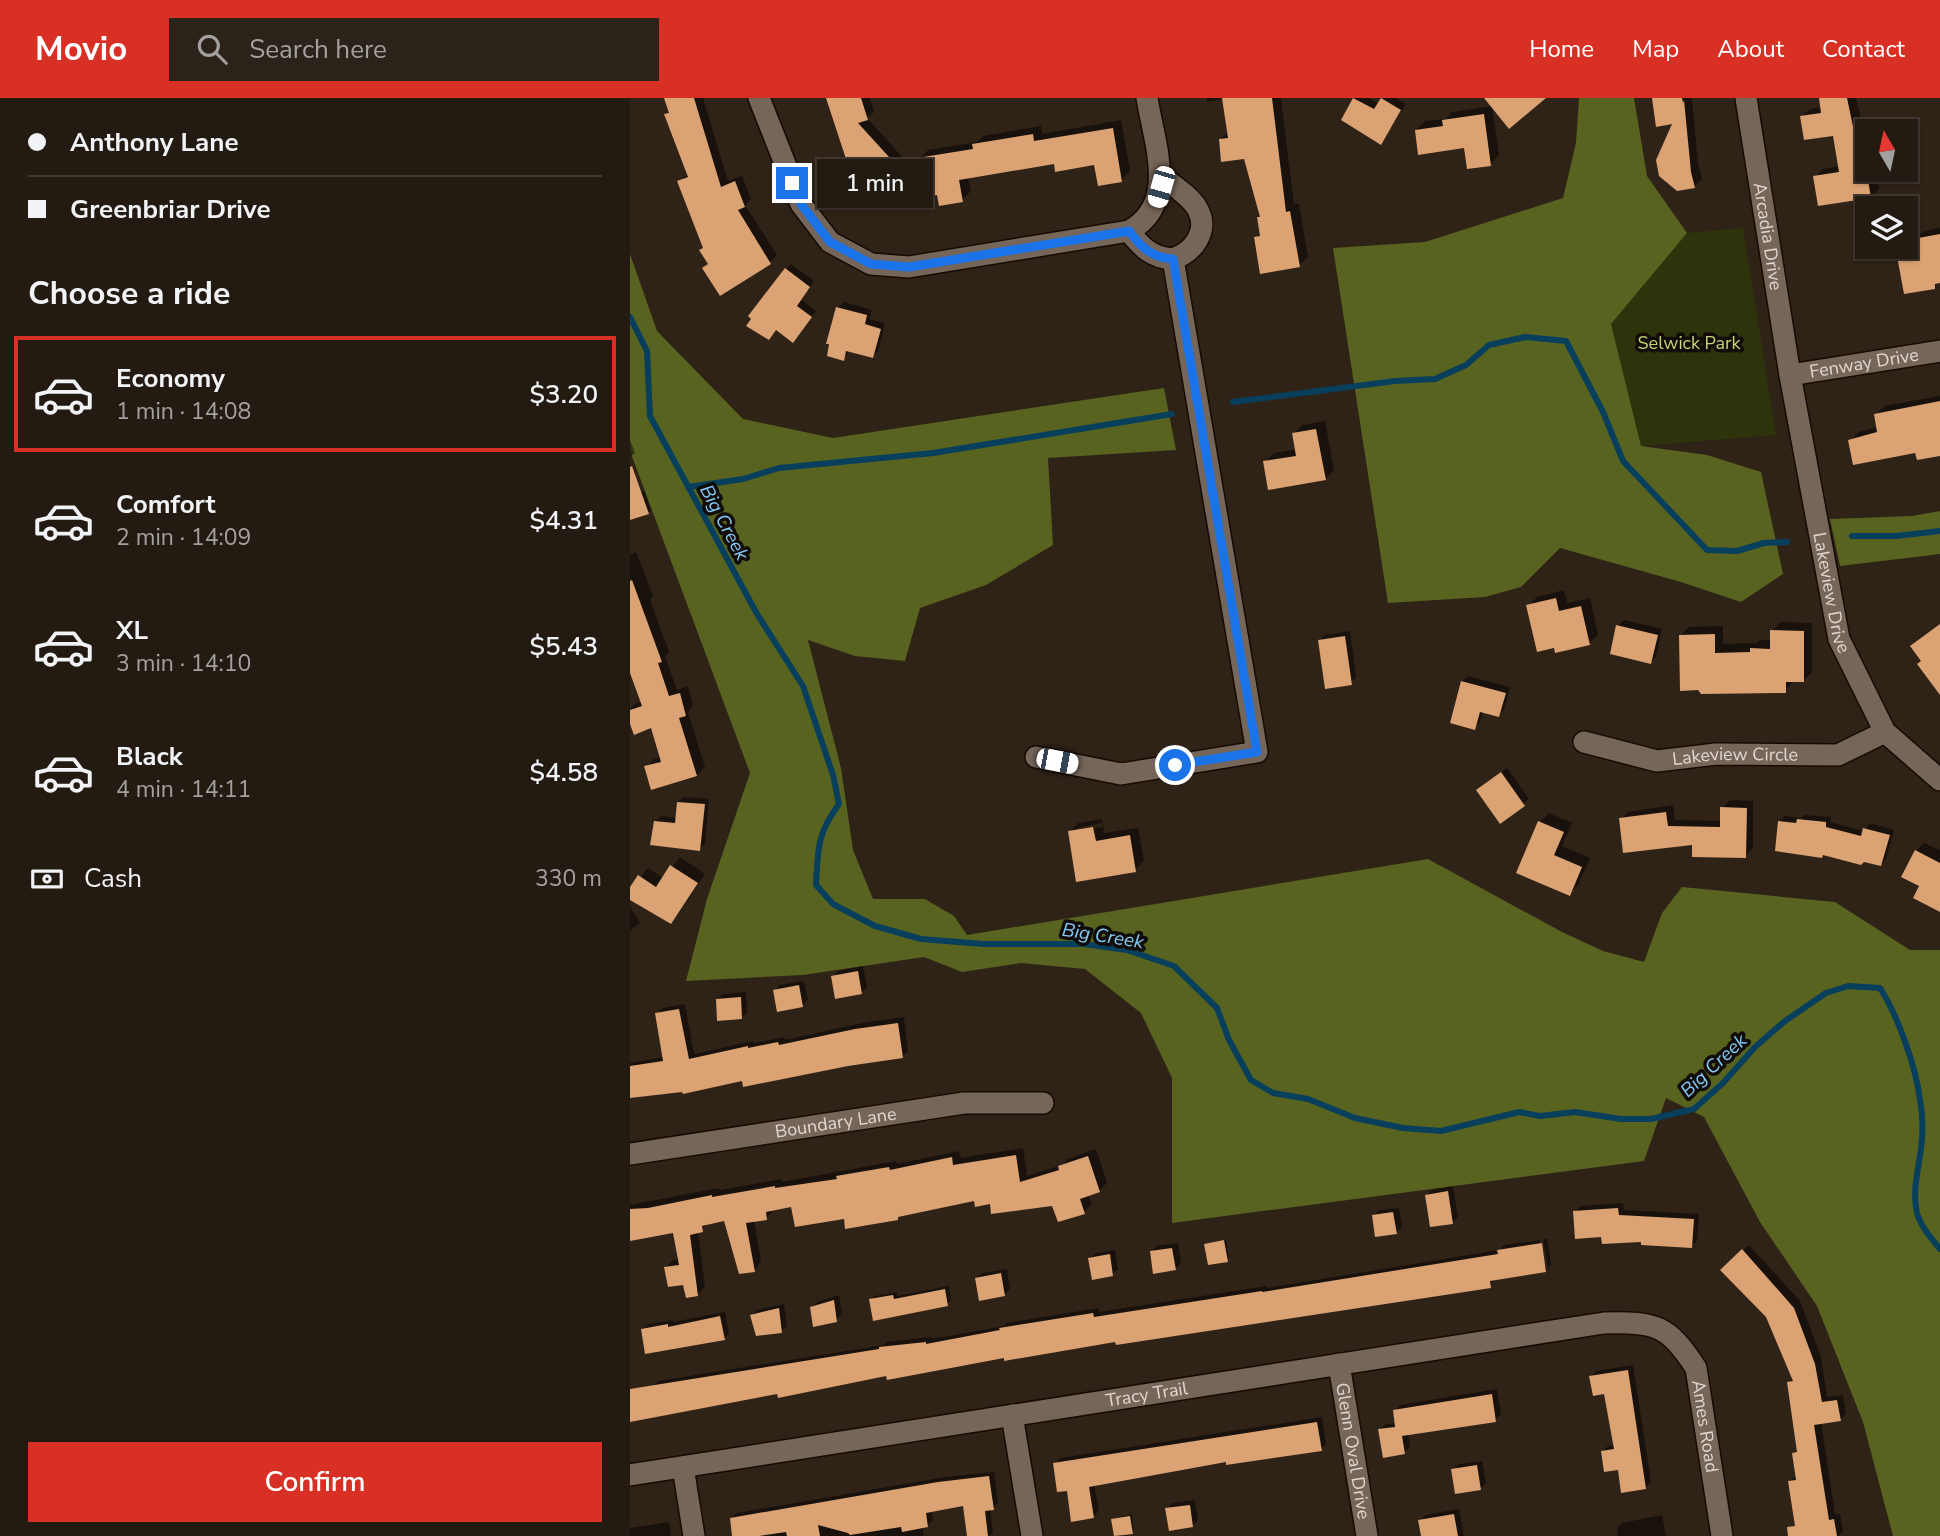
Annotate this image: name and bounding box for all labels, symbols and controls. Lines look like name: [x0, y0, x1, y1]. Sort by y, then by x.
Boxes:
search box: [169, 18, 659, 81]
text: Movio: [35, 27, 127, 72]
icon: search: [193, 30, 231, 68]
text: Search here: [249, 32, 387, 67]
text: Home: [1529, 33, 1594, 65]
text: Map: [1632, 33, 1679, 65]
text: About: [1717, 33, 1784, 65]
text: Contact: [1822, 33, 1905, 65]
north arrow: [1855, 119, 1918, 182]
map controls: [1855, 119, 1918, 259]
text: Anthony Lane: [70, 125, 239, 160]
callout: 1 min: [816, 158, 932, 208]
car: [1146, 164, 1177, 210]
route end: [776, 167, 808, 199]
text: 1 min: [846, 168, 904, 199]
street label: Arcadia Drive: [1748, 181, 1788, 292]
text: Greenbriar Drive: [70, 192, 271, 227]
button: layers: [1855, 196, 1918, 259]
text: Choose a ride: [28, 272, 230, 315]
park label: Selwick Park: [1638, 331, 1741, 355]
street label: Fenway Drive: [1808, 343, 1920, 384]
text: Economy: [116, 361, 225, 396]
icon: car: [32, 363, 95, 426]
text: $3.20: [529, 377, 598, 412]
text: 1 min · 14:08: [116, 396, 251, 427]
water label: Big Creek: [693, 480, 755, 565]
text: Comfort: [116, 487, 216, 522]
icon: car: [32, 489, 95, 552]
text: $4.31: [529, 503, 598, 538]
text: 2 min · 14:09: [116, 522, 251, 553]
street label: Lakeview Drive: [1807, 530, 1856, 657]
text: XL: [116, 613, 148, 648]
icon: car: [32, 615, 95, 678]
text: $5.43: [529, 629, 598, 664]
text: 3 min · 14:10: [116, 648, 251, 679]
text: Black: [116, 739, 183, 774]
icon: car: [32, 741, 95, 804]
street label: Lakeview Circle: [1671, 742, 1798, 771]
car: [1035, 747, 1080, 775]
route start: [1159, 749, 1191, 781]
text: $4.58: [529, 755, 598, 790]
text: 4 min · 14:11: [116, 774, 251, 805]
icon: cash: [28, 860, 66, 898]
text: Cash: [84, 861, 142, 896]
text: 330 m: [535, 863, 602, 894]
water label: Big Creek: [1060, 917, 1146, 955]
water label: Big Creek: [1675, 1028, 1753, 1103]
street label: Boundary Lane: [773, 1101, 898, 1144]
street label: Tracy Trail: [1104, 1376, 1190, 1413]
street label: Ames Road: [1686, 1378, 1724, 1474]
street label: Glenn Oval Drive: [1330, 1381, 1376, 1521]
button: Confirm: [28, 1442, 602, 1522]

